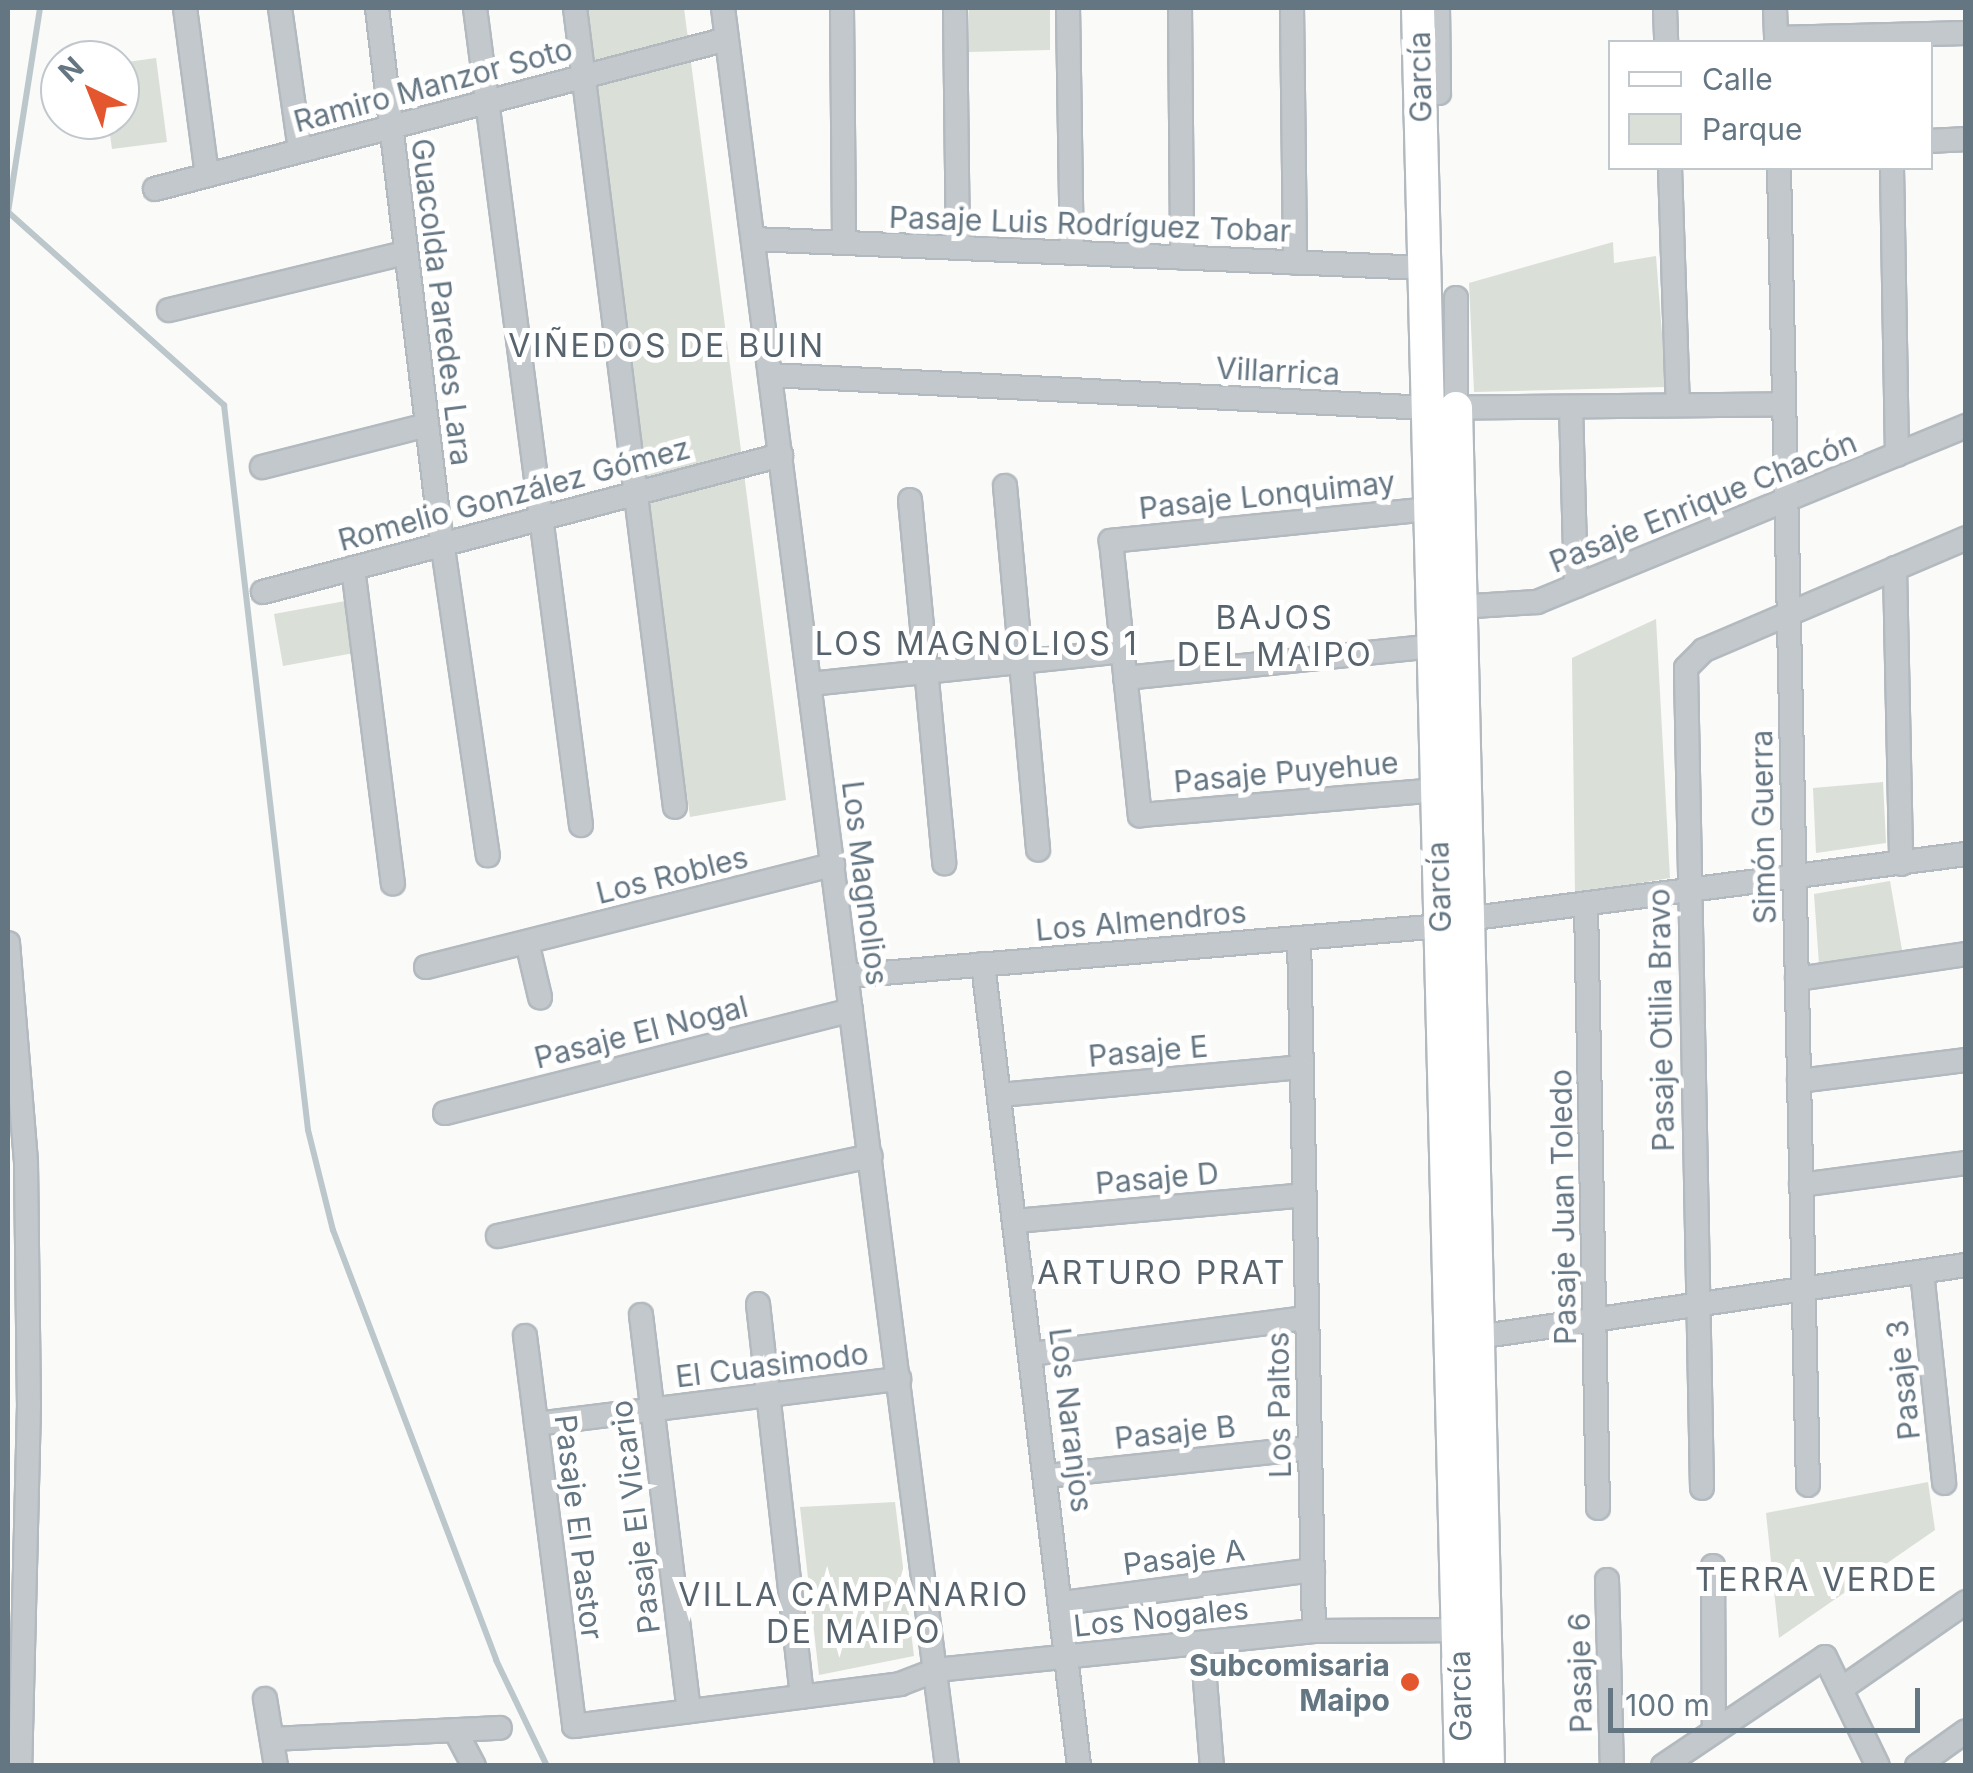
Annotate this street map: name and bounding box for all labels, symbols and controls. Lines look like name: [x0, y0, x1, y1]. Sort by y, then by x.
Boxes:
street label: Ramiro Manzor Soto: [290, 30, 576, 140]
street label: García: [1401, 31, 1439, 123]
north arrow: [40, 40, 140, 140]
legend: [1608, 40, 1933, 170]
text: N: [52, 50, 90, 89]
text: Calle: [1702, 61, 1773, 97]
text: Parque: [1702, 111, 1802, 147]
street label: Guacolda Paredes Lara: [404, 136, 480, 468]
street label: Pasaje Luis Rodríguez Tobar: [888, 199, 1292, 249]
district label: VIÑEDOS DE BUIN: [508, 327, 826, 365]
street label: Villarrica: [1215, 350, 1341, 392]
street label: Pasaje Enrique Chacón: [1544, 424, 1862, 580]
street label: Romelio González Gómez: [334, 430, 694, 558]
street label: Pasaje Lonquimay: [1137, 464, 1397, 526]
district label: BAJOS DEL MAIPO: [1177, 600, 1373, 675]
district label: LOS MAGNOLIOS 1: [815, 625, 1139, 663]
street label: Simón Guerra: [1743, 729, 1783, 925]
street label: Pasaje Puyehue: [1172, 744, 1400, 800]
street label: Los Magnolios: [835, 779, 895, 987]
street label: Los Robles: [592, 839, 752, 911]
street label: García: [1419, 841, 1459, 933]
street label: Pasaje Otilia Bravo: [1641, 888, 1681, 1152]
street label: Los Almendros: [1034, 894, 1248, 948]
street label: Pasaje El Nogal: [531, 988, 751, 1076]
street label: Pasaje E: [1087, 1028, 1209, 1074]
street label: Pasaje Juan Toledo: [1543, 1069, 1583, 1345]
street label: Pasaje D: [1094, 1155, 1220, 1201]
district label: ARTURO PRAT: [1037, 1254, 1287, 1292]
street label: Pasaje 3: [1879, 1318, 1927, 1442]
street label: Los Naranjos: [1042, 1326, 1100, 1514]
street label: Los Paltos: [1260, 1332, 1298, 1478]
street label: El Cuasimodo: [674, 1335, 870, 1395]
street label: Pasaje El Vicario: [603, 1398, 667, 1636]
street label: Pasaje B: [1113, 1408, 1237, 1456]
street label: Pasaje El Pastor: [547, 1413, 611, 1641]
street label: Pasaje A: [1121, 1532, 1247, 1582]
district label: TERRA VERDE: [1695, 1561, 1939, 1599]
district label: VILLA CAMPANARIO DE MAIPO: [678, 1577, 1030, 1652]
street label: Los Nogales: [1072, 1590, 1250, 1644]
street label: Pasaje 6: [1561, 1612, 1599, 1734]
place label: Subcomisaria Maipo: [1189, 1647, 1390, 1718]
street label: García: [1441, 1650, 1479, 1742]
scale bar: [1613, 1668, 1926, 1730]
marker: Subcomisaria Maipo: [1399, 1671, 1421, 1693]
text: 100 m: [1625, 1687, 1710, 1723]

